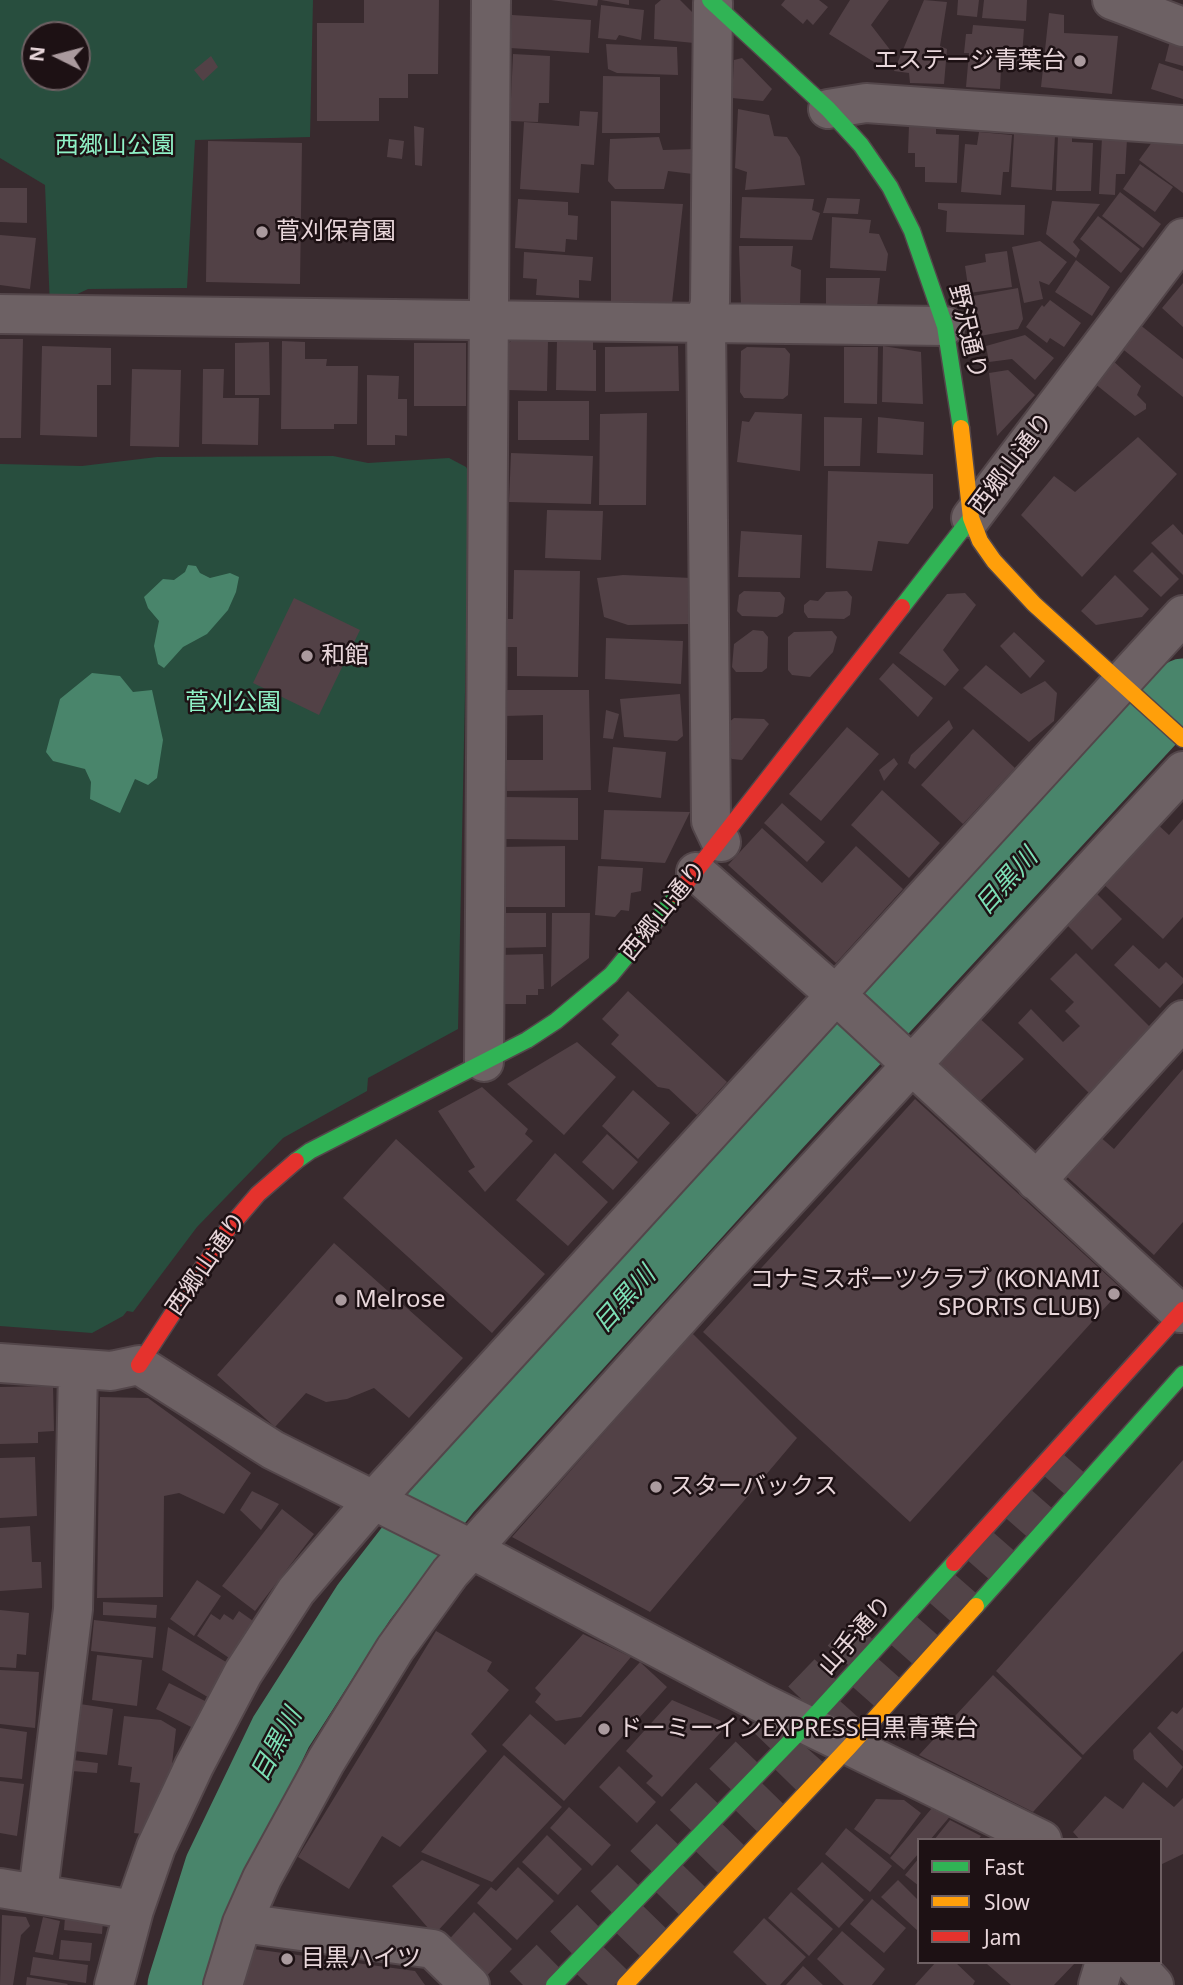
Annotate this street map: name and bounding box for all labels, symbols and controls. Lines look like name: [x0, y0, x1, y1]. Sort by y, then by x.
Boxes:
north arrow: [21, 21, 91, 91]
text: N: [23, 45, 51, 63]
place label: エステージ青葉台: [874, 47, 1066, 75]
marker: エステージ青葉台: [1072, 53, 1088, 69]
park label: 西郷山公園: [55, 132, 175, 160]
place label: 菅刈保育園: [276, 218, 396, 246]
marker: 菅刈保育園: [254, 224, 270, 240]
street label: 野沢通り: [942, 282, 992, 382]
street label: 西郷山通り: [964, 407, 1060, 521]
place label: 和館: [321, 642, 369, 670]
marker: 和館: [299, 648, 315, 664]
park label: 菅刈公園: [185, 689, 281, 717]
water label: 目黒川: [969, 843, 1045, 921]
street label: 西郷山通り: [615, 855, 713, 967]
street label: 西郷山通り: [161, 1207, 253, 1321]
water label: 目黒川: [587, 1261, 663, 1339]
place label: コナミスポーツクラブ (KONAMI SPORTS CLUB): [750, 1266, 1100, 1322]
place label: Melrose: [355, 1286, 445, 1314]
marker: コナミスポーツクラブ (KONAMI SPORTS CLUB): [1106, 1286, 1122, 1302]
marker: Melrose: [333, 1292, 349, 1308]
place label: スターバックス: [670, 1473, 838, 1501]
marker: スターバックス: [648, 1479, 664, 1495]
street label: 山手通り: [813, 1591, 899, 1681]
water label: 目黒川: [245, 1703, 309, 1787]
place label: ドーミーインEXPRESS目黒青葉台: [618, 1715, 979, 1743]
marker: ドーミーインEXPRESS目黒青葉台: [596, 1721, 612, 1737]
legend: [917, 1838, 1162, 1964]
text: Fast: [984, 1853, 1024, 1881]
text: Slow: [984, 1888, 1030, 1916]
text: Jam: [984, 1923, 1021, 1951]
place label: 目黒ハイツ: [301, 1945, 421, 1973]
marker: 目黒ハイツ: [279, 1951, 295, 1967]

